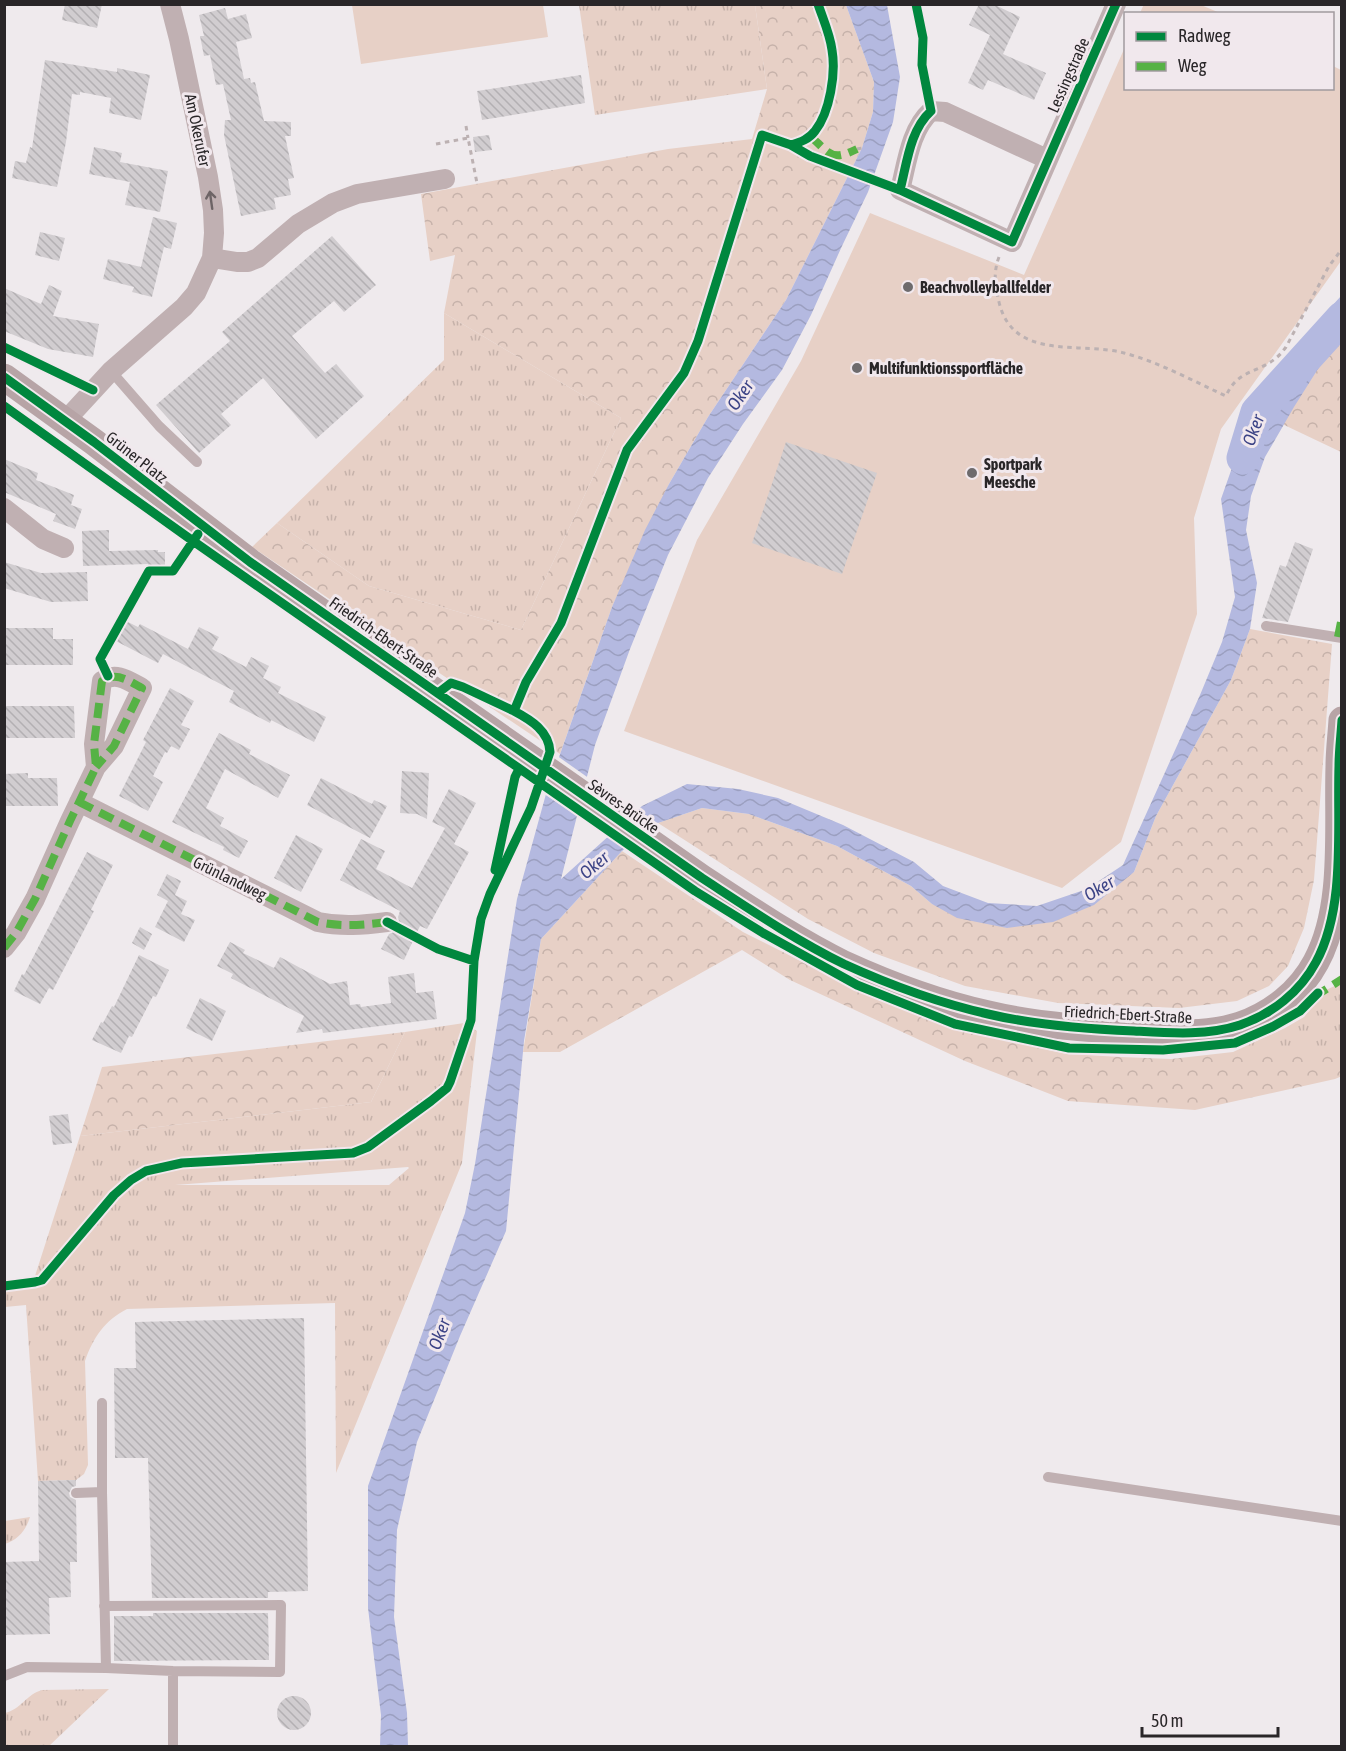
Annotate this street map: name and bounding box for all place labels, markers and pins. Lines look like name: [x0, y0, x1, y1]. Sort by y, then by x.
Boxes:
place label: Beachvolleyballfelder: [920, 278, 1051, 296]
marker: Beachvolleyballfelder: [901, 280, 915, 294]
place label: Multifunktionssportfläche: [869, 359, 1023, 377]
marker: Multifunktionssportfläche: [850, 361, 864, 375]
place label: Sportpark Meesche: [984, 455, 1043, 491]
marker: Sportpark Meesche: [965, 466, 979, 480]

